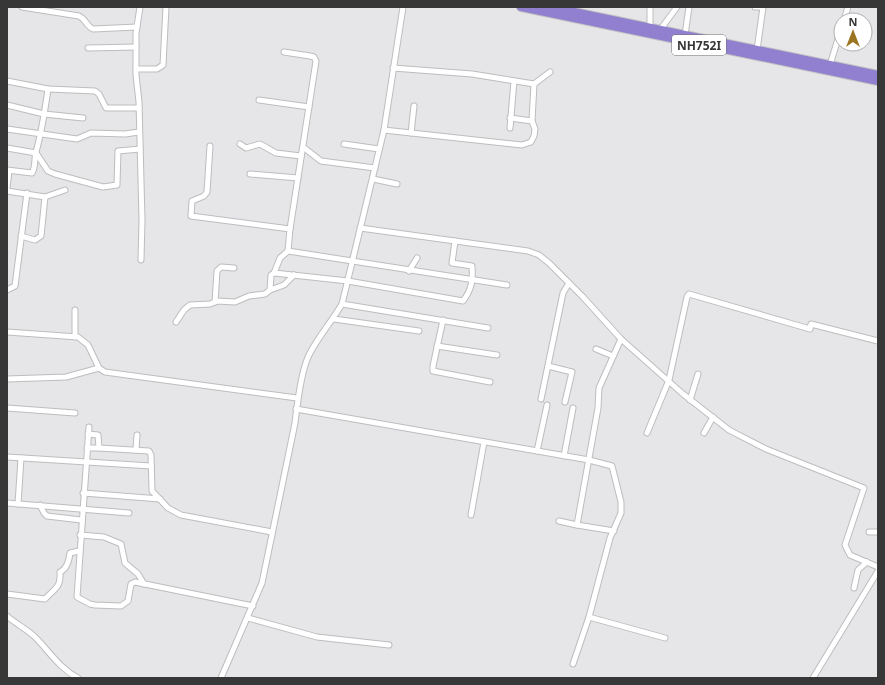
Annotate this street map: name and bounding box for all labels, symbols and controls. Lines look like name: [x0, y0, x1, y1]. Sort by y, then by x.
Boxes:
north arrow: [833, 12, 873, 52]
text: N: [849, 14, 857, 29]
road number: NH752I: [672, 35, 726, 55]

